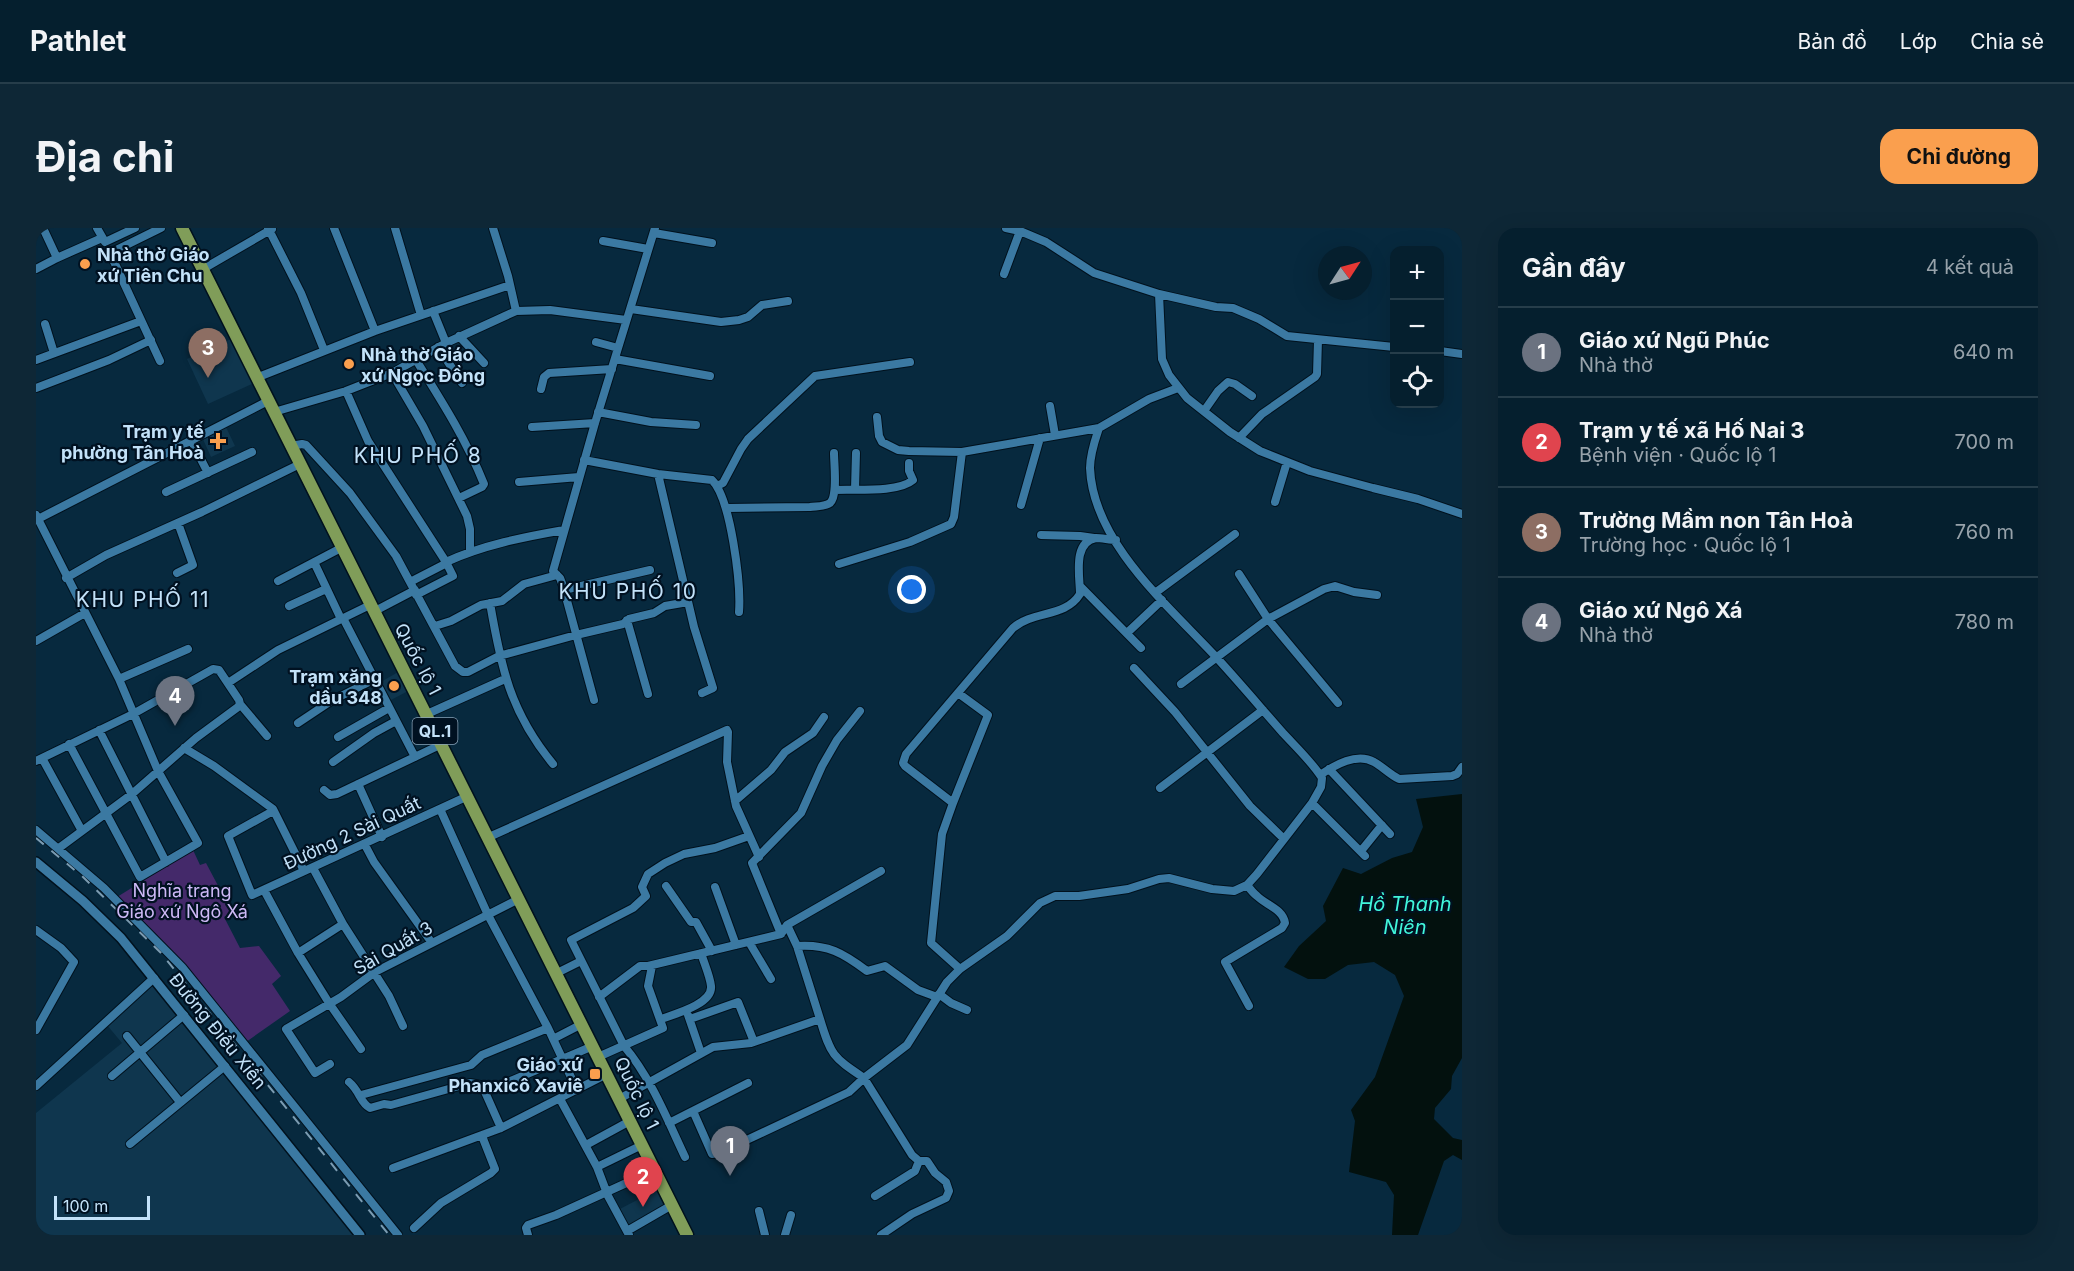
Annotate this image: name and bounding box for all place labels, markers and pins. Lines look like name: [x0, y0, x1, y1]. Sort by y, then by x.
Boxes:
place label: Nhà thờ Giáo xứ Tiên Chu: [97, 244, 210, 286]
marker: Nhà thờ Giáo xứ Tiên Chu: [78, 257, 92, 271]
pin: 3: [188, 328, 228, 378]
place label: Nhà thờ Giáo xứ Ngọc Đồng: [361, 344, 485, 386]
marker: Nhà thờ Giáo xứ Ngọc Đồng: [342, 357, 356, 371]
place label: Trạm y tế phường Tân Hoà: [61, 421, 204, 463]
marker: Trạm y tế phường Tân Hoà: [209, 432, 227, 450]
place label: Trạm xăng dầu 348: [289, 666, 382, 708]
pin: 4: [156, 676, 194, 726]
marker: Trạm xăng dầu 348: [387, 679, 401, 693]
place label: Giáo xứ Phanxicô Xaviê: [448, 1054, 583, 1096]
marker: Giáo xứ Phanxicô Xaviê: [588, 1067, 602, 1081]
pin: 1: [710, 1126, 750, 1176]
pin: 2: [624, 1158, 662, 1207]

